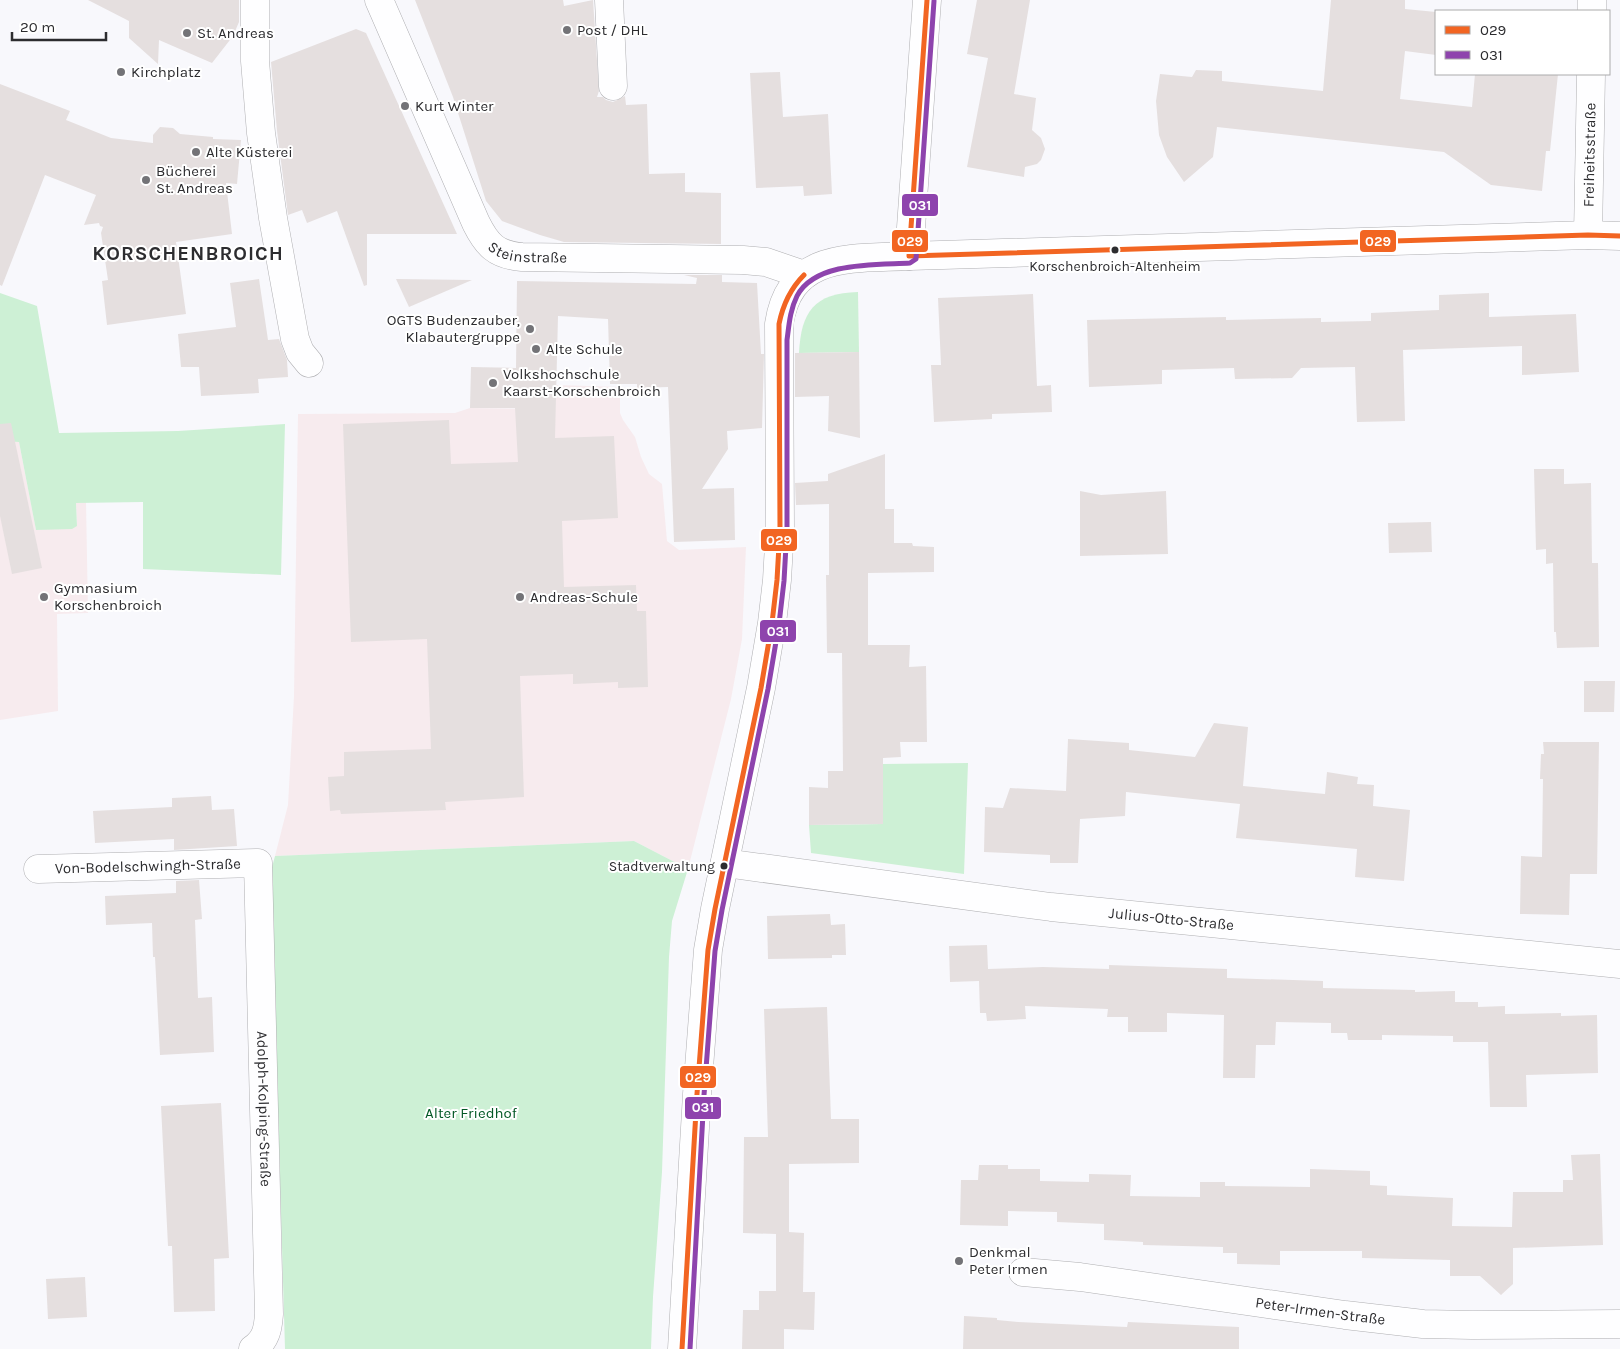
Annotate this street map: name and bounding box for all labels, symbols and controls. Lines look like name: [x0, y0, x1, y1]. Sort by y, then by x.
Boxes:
scale bar: [12, 10, 106, 42]
legend: [1435, 10, 1610, 75]
text: 20 m: [20, 18, 55, 36]
place label: Post / DHL: [577, 21, 648, 39]
text: 029: [1480, 21, 1506, 39]
place label: St. Andreas: [197, 24, 274, 42]
marker: Post / DHL: [561, 24, 573, 36]
marker: St. Andreas: [181, 27, 193, 39]
text: 031: [1480, 46, 1503, 64]
place label: Kirchplatz: [131, 63, 201, 81]
marker: Kirchplatz: [115, 66, 127, 78]
place label: Kurt Winter: [415, 97, 494, 115]
marker: Kurt Winter: [399, 100, 411, 112]
street label: Freiheitsstraße: [1580, 103, 1599, 207]
place label: Alte Küsterei: [206, 143, 293, 161]
marker: Alte Küsterei: [190, 146, 202, 158]
place label: Bücherei St. Andreas: [156, 162, 233, 197]
marker: Bücherei St. Andreas: [140, 174, 152, 186]
line badge: 031: [901, 193, 939, 217]
text: 031: [909, 197, 931, 214]
line badge: 029: [891, 229, 929, 253]
line badge: 029: [1359, 229, 1397, 253]
text: 029: [897, 233, 923, 250]
text: 029: [1365, 233, 1391, 250]
street label: Steinstraße: [484, 238, 567, 267]
district label: KORSCHENBROICH: [92, 242, 284, 265]
marker: Korschenbroich-Altenheim: [1110, 245, 1120, 255]
place label: Korschenbroich-Altenheim: [1029, 258, 1201, 275]
place label: OGTS Budenzauber, Klabautergruppe: [387, 311, 520, 346]
marker: OGTS Budenzauber, Klabautergruppe: [524, 323, 536, 335]
place label: Alte Schule: [546, 340, 623, 358]
marker: Alte Schule: [530, 343, 542, 355]
place label: Volkshochschule Kaarst-Korschenbroich: [503, 365, 661, 400]
marker: Volkshochschule Kaarst-Korschenbroich: [487, 377, 499, 389]
line badge: 029: [760, 528, 798, 552]
text: 029: [766, 532, 792, 549]
place label: Gymnasium Korschenbroich: [54, 579, 162, 614]
place label: Andreas-Schule: [530, 588, 638, 606]
marker: Gymnasium Korschenbroich: [38, 591, 50, 603]
marker: Andreas-Schule: [514, 591, 526, 603]
line badge: 031: [759, 619, 797, 643]
text: 031: [767, 623, 789, 640]
street label: Von-Bodelschwingh-Straße: [55, 854, 241, 878]
place label: Stadtverwaltung: [609, 858, 715, 875]
marker: Stadtverwaltung: [719, 861, 729, 871]
street label: Julius-Otto-Straße: [1108, 904, 1235, 934]
street label: Adolph-Kolping-Straße: [253, 1031, 275, 1187]
line badge: 029: [679, 1065, 717, 1089]
text: 029: [685, 1069, 711, 1086]
line badge: 031: [684, 1096, 722, 1120]
text: 031: [692, 1099, 714, 1116]
park label: Alter Friedhof: [425, 1104, 518, 1122]
place label: Denkmal Peter Irmen: [969, 1243, 1048, 1278]
marker: Denkmal Peter Irmen: [953, 1255, 965, 1267]
street label: Peter-Irmen-Straße: [1254, 1293, 1386, 1329]

